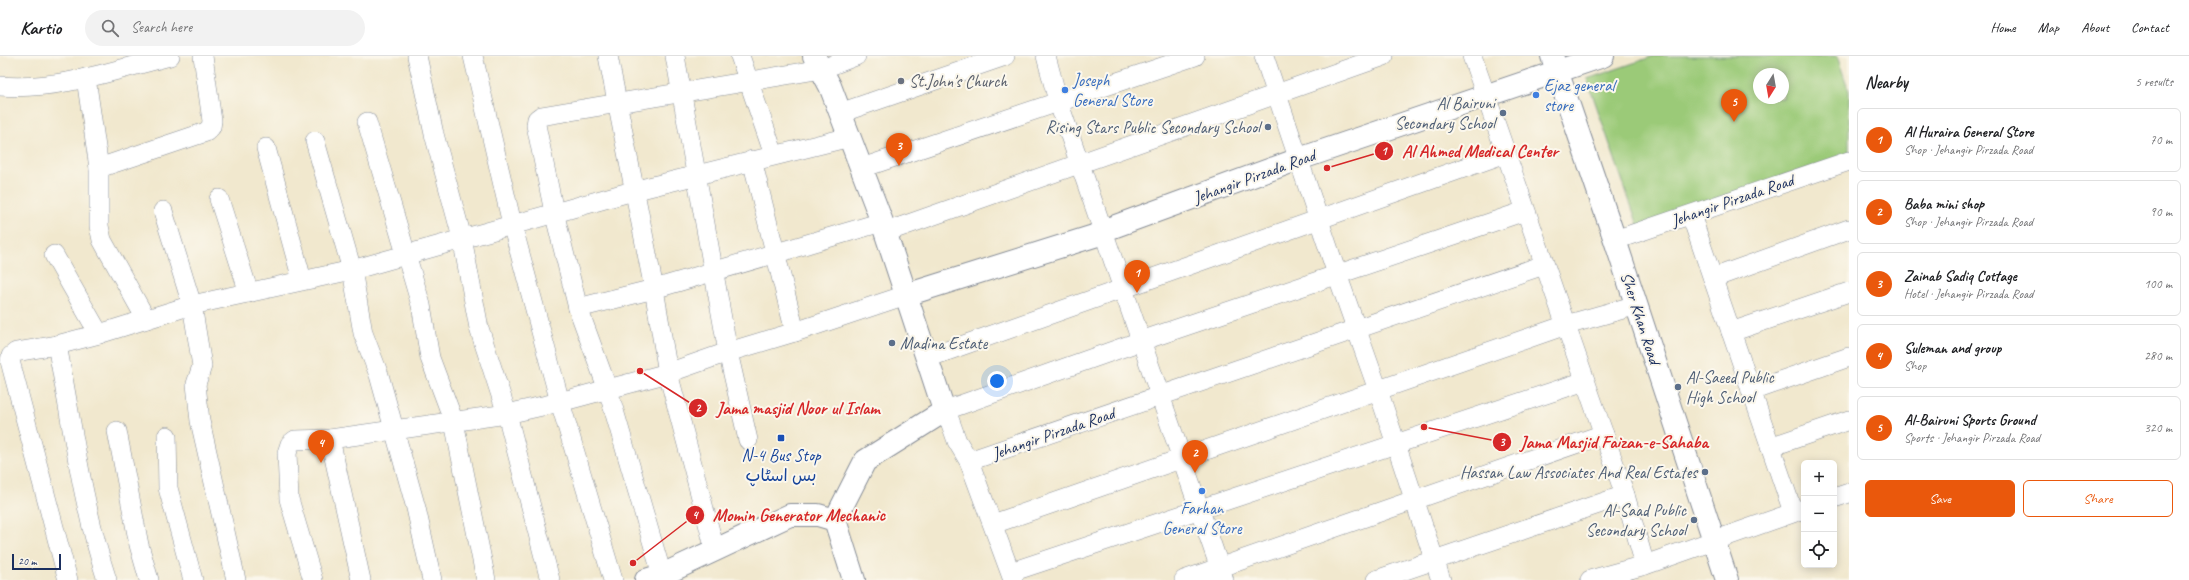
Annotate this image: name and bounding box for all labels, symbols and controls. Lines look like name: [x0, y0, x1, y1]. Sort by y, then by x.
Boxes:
search box: [85, 10, 365, 46]
text: Kartio: [20, 16, 61, 40]
icon: search: [99, 17, 121, 39]
text: Search here: [131, 18, 192, 37]
text: Home: [1990, 19, 2016, 36]
text: Map: [2038, 19, 2059, 36]
text: About: [2081, 19, 2109, 36]
text: Contact: [2131, 19, 2169, 36]
north arrow: [1753, 68, 1789, 104]
place label: Joseph General Store: [1072, 70, 1153, 111]
place label: St.John's Church: [909, 71, 1008, 92]
text: Nearby: [1865, 72, 1908, 93]
text: 5 results: [2135, 74, 2173, 90]
place label: Ejaz general store: [1544, 75, 1618, 116]
marker: St.John's Church: [896, 76, 906, 86]
marker: Joseph General Store: [1060, 85, 1070, 95]
pin: 5: [1721, 89, 1747, 122]
marker: Ejaz general store: [1531, 90, 1541, 100]
place label: Al Bairuni Secondary School: [1395, 93, 1498, 134]
marker: Al Bairuni Secondary School: [1498, 108, 1508, 118]
place label: Rising Stars Public Secondary School: [1046, 117, 1263, 138]
marker: Rising Stars Public Secondary School: [1263, 122, 1273, 132]
text: Al Huraira General Store: [1904, 123, 2034, 142]
text: 1: [1876, 132, 1882, 148]
text: 70 m: [2150, 132, 2172, 148]
pin: 3: [886, 133, 912, 166]
callout: Al Ahmed Medical Center: [1374, 136, 1566, 166]
text: Al Ahmed Medical Center: [1402, 140, 1560, 162]
text: Shop · Jehangir Pirzada Road: [1904, 142, 2033, 158]
text: 1: [1381, 143, 1388, 159]
street label: Jehangir Pirzada Road: [1189, 144, 1321, 209]
street label: Jehangir Pirzada Road: [1667, 169, 1799, 232]
text: Baba mini shop: [1904, 195, 1984, 214]
text: 2: [1876, 204, 1882, 220]
text: 90 m: [2150, 204, 2172, 220]
text: Shop · Jehangir Pirzada Road: [1904, 214, 2033, 230]
pin: 1: [1124, 260, 1150, 293]
text: Zainab Sadiq Cottage: [1904, 267, 2017, 286]
street label: Sher Khan Road: [1616, 270, 1666, 370]
text: 3: [1876, 276, 1882, 292]
text: 100 m: [2144, 276, 2172, 292]
text: Hotel · Jehangir Pirzada Road: [1904, 286, 2033, 302]
place label: Madina Estate: [900, 333, 989, 354]
marker: Madina Estate: [887, 338, 897, 348]
text: Suleman and group: [1904, 339, 2001, 358]
text: 4: [1876, 348, 1882, 364]
text: 280 m: [2144, 348, 2172, 364]
text: Shop: [1904, 358, 1926, 374]
place label: Al-Saeed Public High School: [1686, 367, 1775, 408]
your location: [987, 371, 1007, 391]
marker: Al-Saeed Public High School: [1673, 382, 1683, 392]
callout: Jama masjid Noor ul Islam: [688, 393, 887, 423]
text: Jama masjid Noor ul Islam: [714, 397, 881, 419]
text: 2: [695, 400, 702, 416]
street label: Jehangir Pirzada Road: [988, 402, 1120, 465]
text: Al-Bairuni Sports Ground: [1904, 411, 2036, 430]
text: 5: [1876, 420, 1882, 436]
text: 320 m: [2144, 420, 2172, 436]
callout: Jama Masjid Faizan-e-Sahaba: [1492, 427, 1716, 457]
pin: 4: [308, 430, 334, 463]
text: Sports · Jehangir Pirzada Road: [1904, 430, 2040, 446]
text: Jama Masjid Faizan-e-Sahaba: [1518, 431, 1709, 453]
marker: N-4 Bus Stop بس اسٹاپ: [776, 433, 786, 443]
text: 3: [1499, 434, 1506, 450]
pin: 2: [1182, 440, 1208, 473]
place label: N-4 Bus Stop بس اسٹاپ: [742, 445, 822, 487]
map controls: [1801, 460, 1837, 568]
button: +: [1801, 460, 1837, 496]
place label: Hassan Law Associates And Real Estates: [1460, 462, 1699, 483]
marker: Hassan Law Associates And Real Estates: [1700, 467, 1710, 477]
button: Save: [1865, 480, 2015, 517]
button: Share: [2023, 480, 2173, 517]
marker: Farhan General Store: [1197, 486, 1207, 496]
button: −: [1801, 496, 1837, 532]
place label: Farhan General Store: [1163, 498, 1243, 539]
callout: Momin Generator Mechanic: [685, 500, 894, 530]
place label: Al-Saad Public Secondary School: [1586, 500, 1689, 541]
text: Momin Generator Mechanic: [713, 504, 887, 526]
text: 4: [692, 507, 699, 523]
marker: Al-Saad Public Secondary School: [1689, 515, 1699, 525]
button: locate: [1801, 532, 1837, 568]
scale bar: [12, 552, 61, 571]
text: 20 m: [18, 554, 37, 568]

